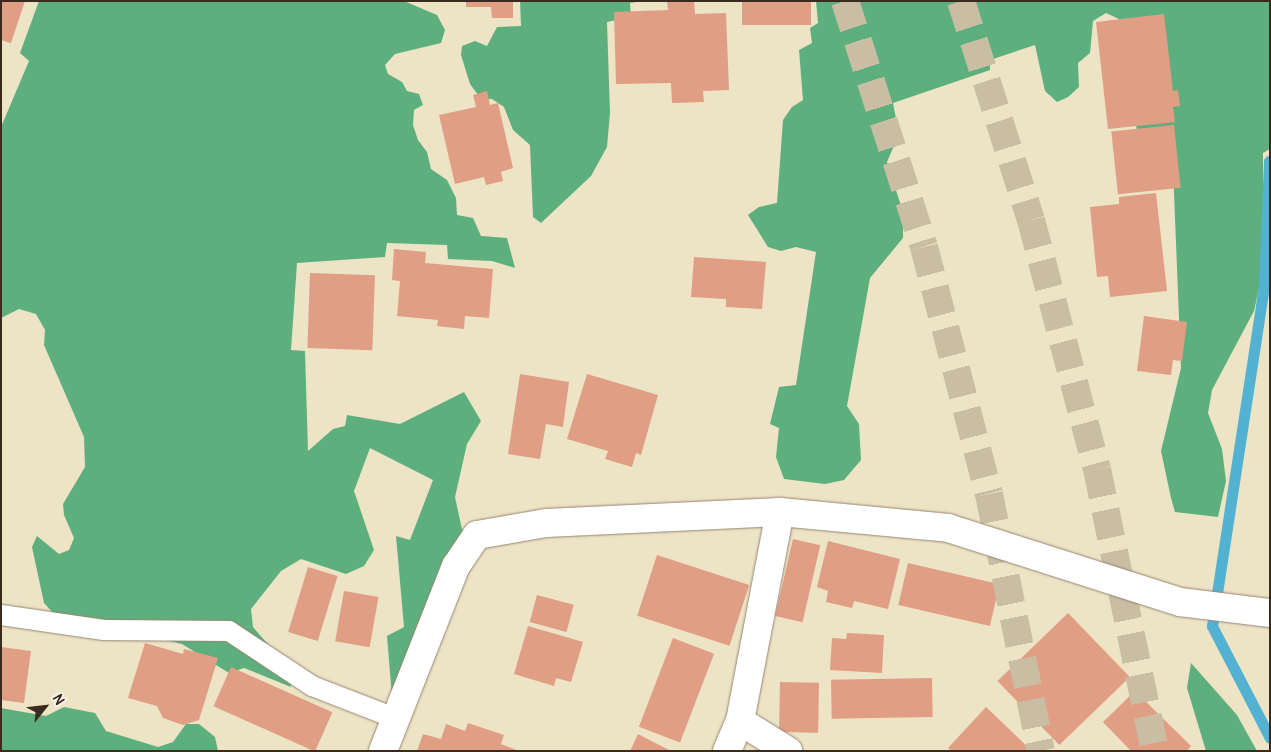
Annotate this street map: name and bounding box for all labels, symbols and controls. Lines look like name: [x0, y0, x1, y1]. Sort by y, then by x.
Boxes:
north arrow: [20, 682, 70, 732]
text: N: [49, 691, 68, 708]

